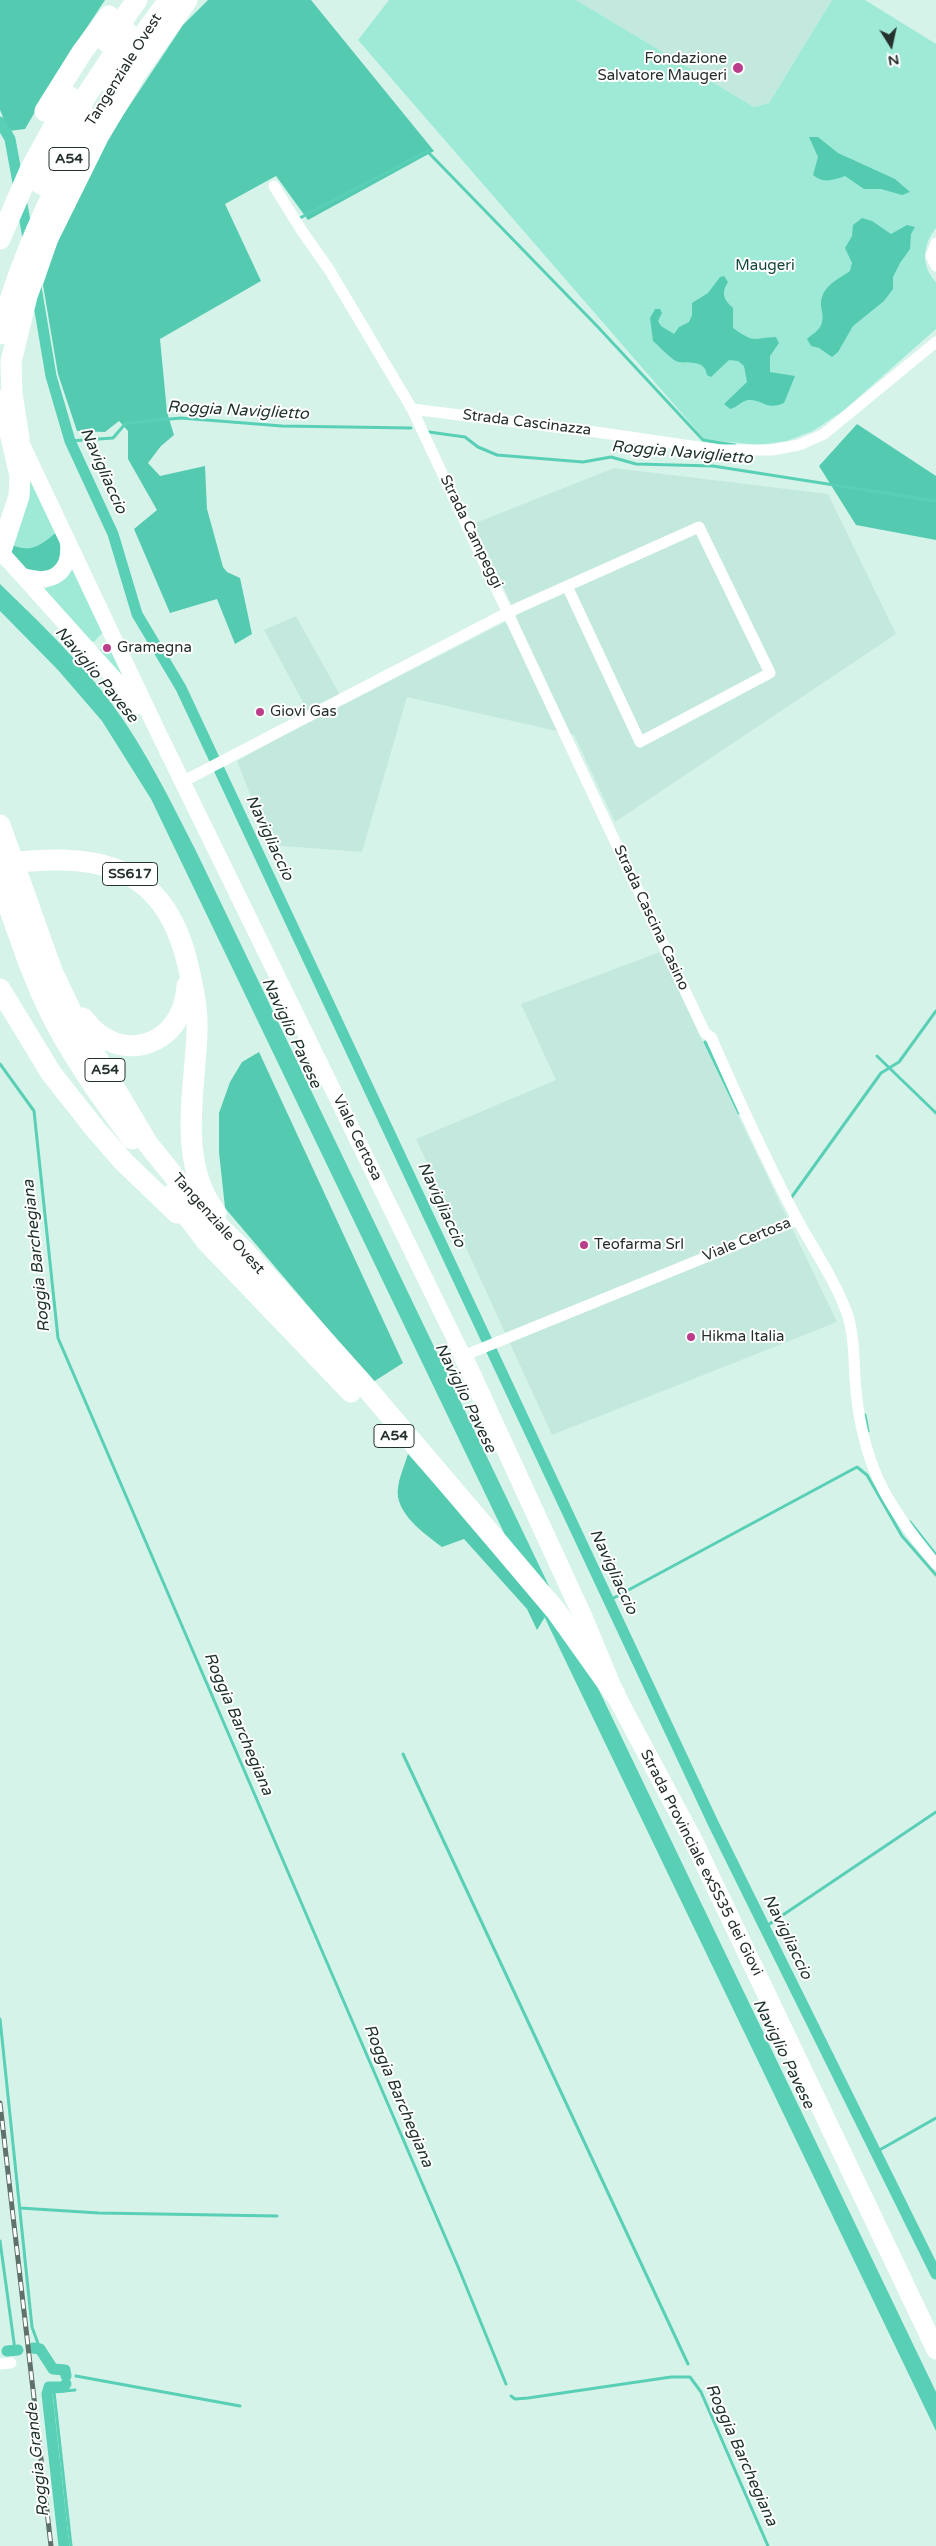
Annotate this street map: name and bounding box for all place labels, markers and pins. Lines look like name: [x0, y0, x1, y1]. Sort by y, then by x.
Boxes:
place label: Fondazione Salvatore Maugeri: [597, 50, 727, 85]
marker: Fondazione Salvatore Maugeri: [731, 61, 745, 75]
place label: Gramegna: [117, 639, 192, 657]
marker: Gramegna: [101, 642, 113, 654]
place label: Giovi Gas: [270, 703, 337, 721]
marker: Giovi Gas: [254, 706, 266, 718]
place label: Teofarma Srl: [594, 1236, 684, 1254]
marker: Teofarma Srl: [578, 1239, 590, 1251]
place label: Hikma Italia: [701, 1328, 784, 1346]
marker: Hikma Italia: [685, 1331, 697, 1343]

